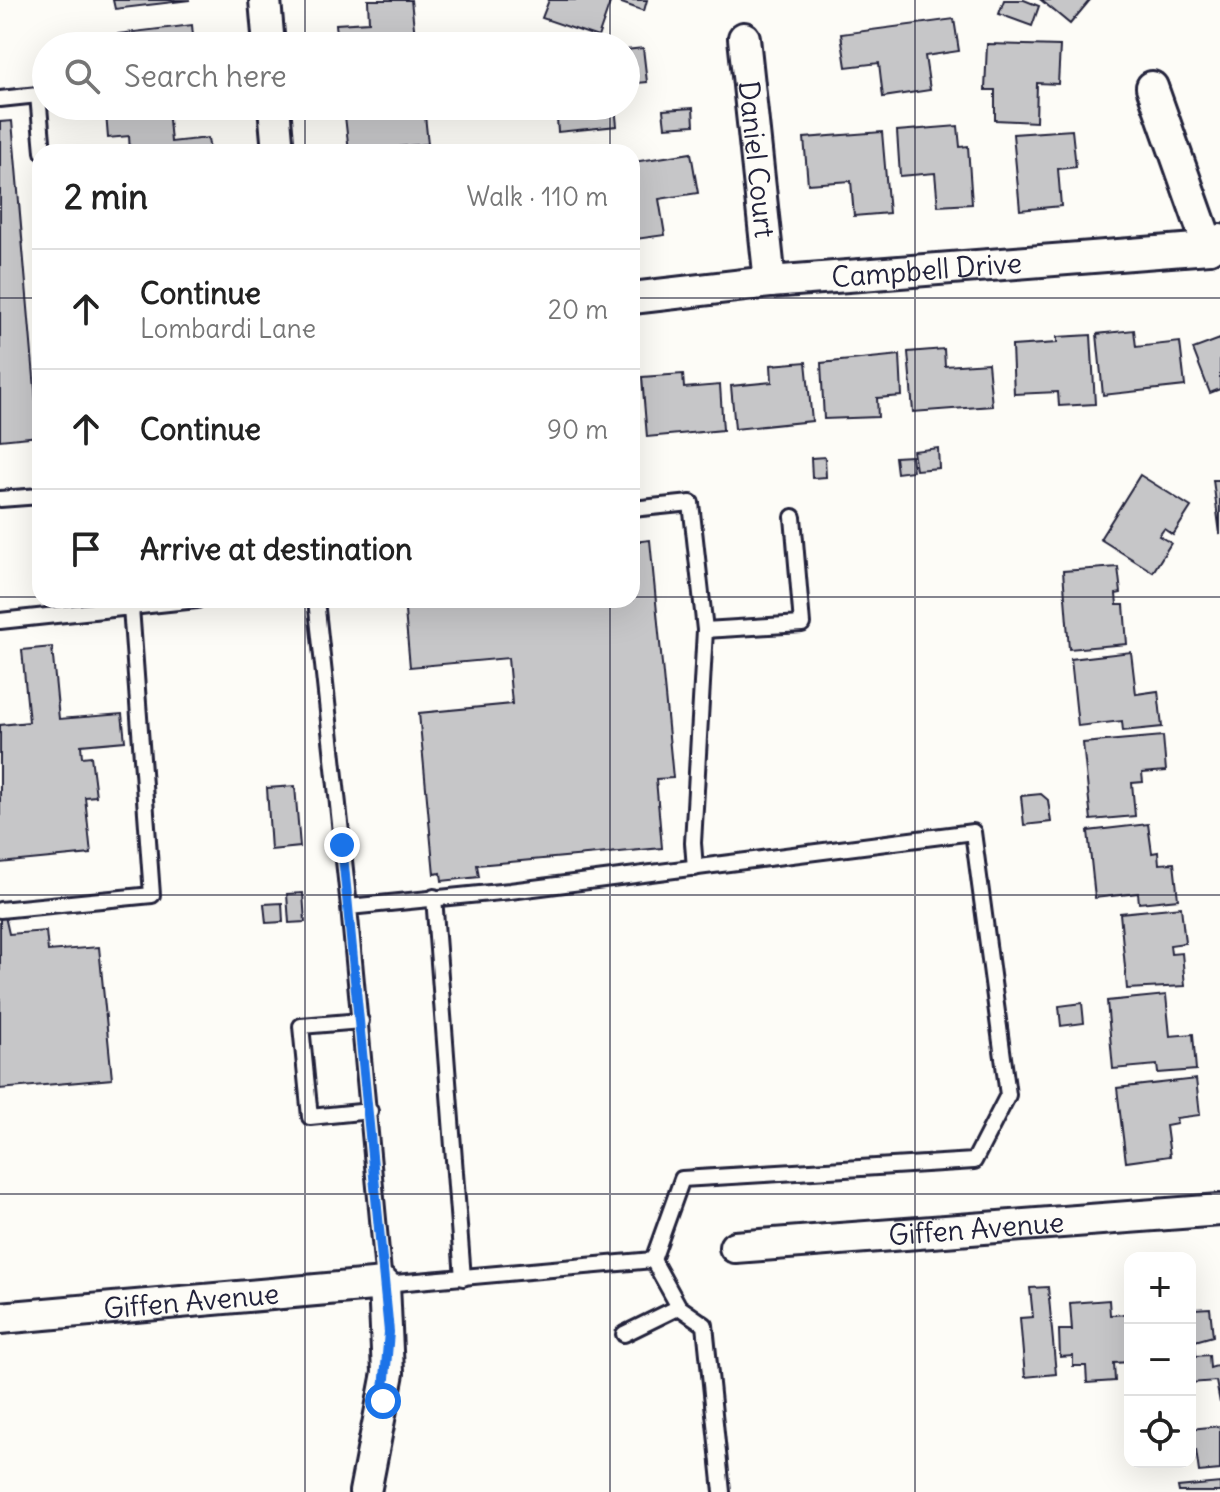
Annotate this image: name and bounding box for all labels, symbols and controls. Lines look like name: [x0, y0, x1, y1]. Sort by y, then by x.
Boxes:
search box: [32, 32, 640, 120]
icon: search: [60, 54, 104, 98]
text: Search here: [124, 57, 287, 95]
street label: Daniel Court: [731, 79, 783, 240]
text: 2 min: [64, 175, 148, 218]
text: Walk · 110 m: [466, 180, 608, 213]
street label: Campbell Drive: [830, 245, 1023, 295]
text: Continue: [140, 274, 261, 312]
icon: ahead: [64, 287, 108, 331]
text: 20 m: [548, 293, 608, 326]
text: Lombardi Lane: [140, 312, 316, 345]
icon: ahead: [64, 407, 108, 451]
text: Continue: [140, 410, 261, 448]
text: 90 m: [547, 413, 608, 446]
icon: arrive: [64, 527, 108, 571]
text: Arrive at destination: [140, 530, 412, 568]
route end: [324, 827, 360, 863]
street label: Giffen Avenue: [887, 1204, 1065, 1253]
map controls: [1124, 1252, 1196, 1468]
button: +: [1124, 1252, 1196, 1324]
street label: Giffen Avenue: [102, 1275, 280, 1327]
button: −: [1124, 1324, 1196, 1396]
route start: [365, 1383, 401, 1419]
button: locate: [1124, 1396, 1196, 1468]

